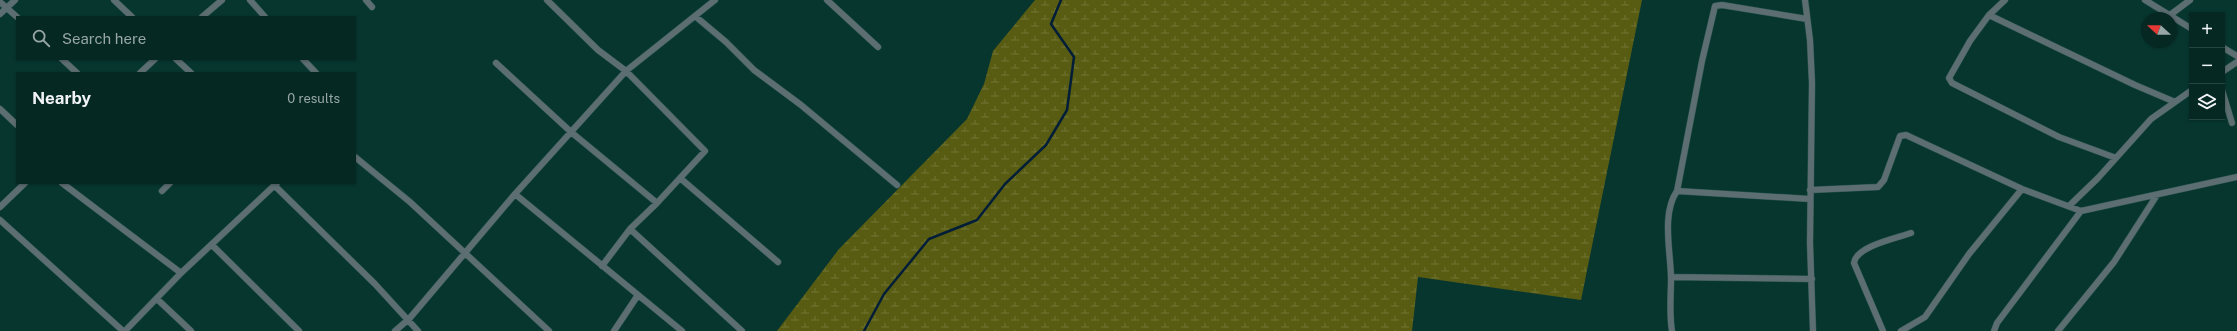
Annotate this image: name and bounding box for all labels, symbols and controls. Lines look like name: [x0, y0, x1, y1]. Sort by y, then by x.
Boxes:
north arrow: [2141, 12, 2177, 48]
map controls: [2189, 12, 2225, 120]
button: +: [2189, 12, 2225, 48]
search box: [16, 16, 356, 60]
icon: search: [30, 27, 52, 49]
text: Search here: [62, 30, 146, 47]
button: −: [2189, 48, 2225, 84]
button: layers: [2189, 84, 2225, 120]
text: Nearby: [32, 88, 91, 108]
text: 0 results: [287, 91, 340, 106]

